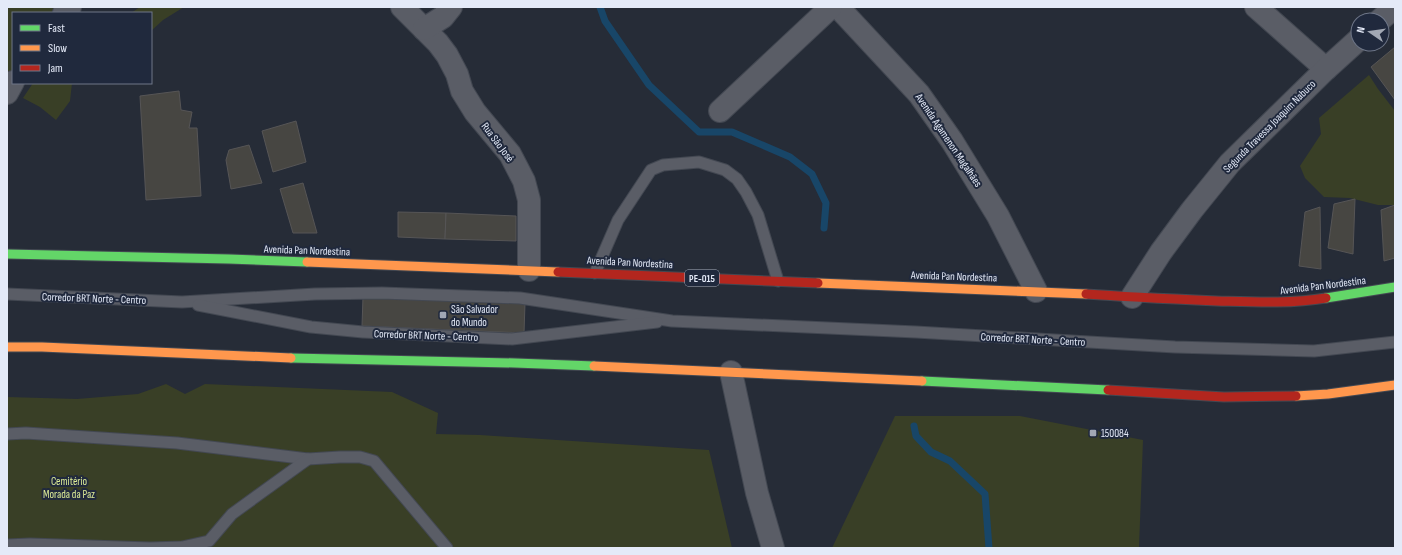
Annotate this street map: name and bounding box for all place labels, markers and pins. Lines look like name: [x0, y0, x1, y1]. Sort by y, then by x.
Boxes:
place label: São Salvador do Mundo: [451, 303, 498, 329]
marker: São Salvador do Mundo: [438, 310, 448, 320]
place label: 150084: [1101, 427, 1129, 440]
marker: 150084: [1088, 428, 1098, 438]

